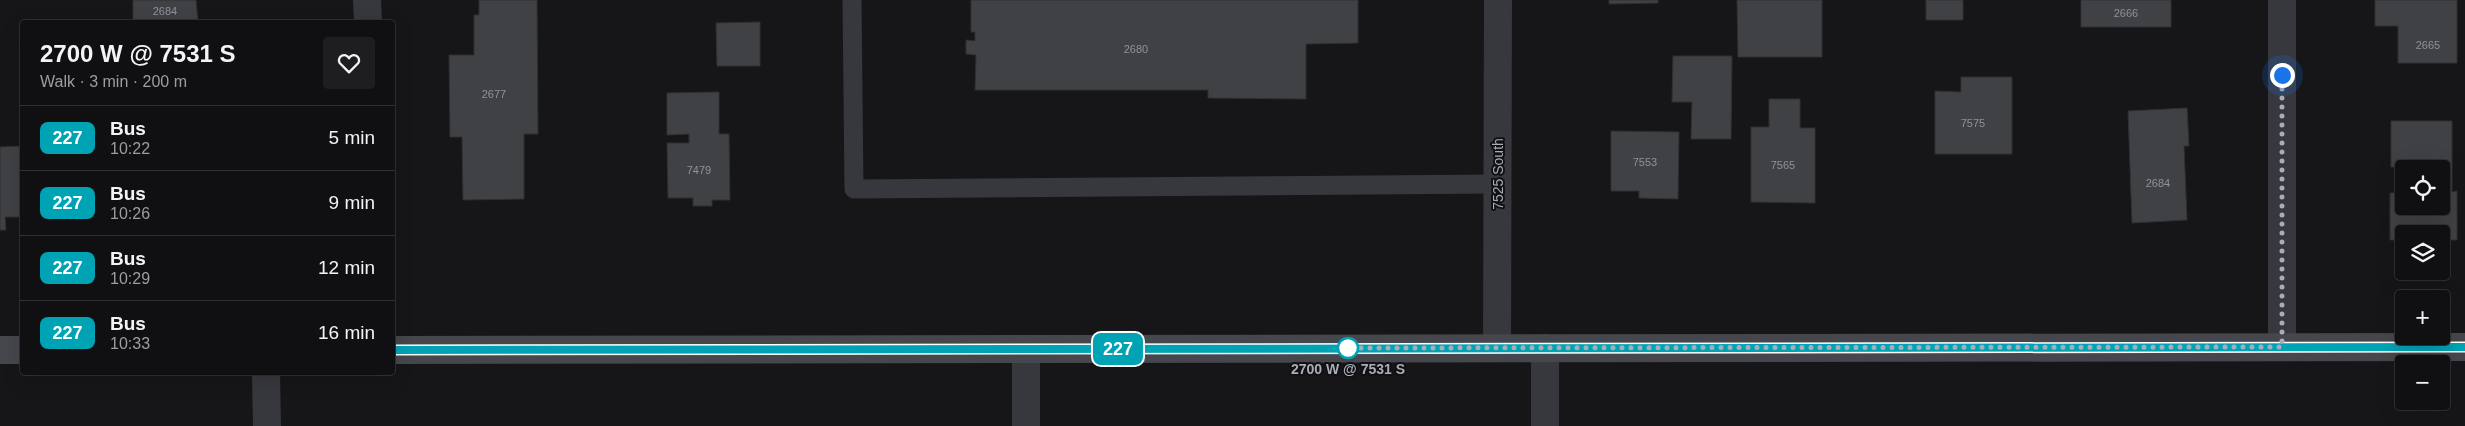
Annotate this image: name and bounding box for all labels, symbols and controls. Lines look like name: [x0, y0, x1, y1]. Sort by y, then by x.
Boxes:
house number: 2684: [153, 5, 177, 17]
house number: 2666: [2114, 7, 2138, 19]
button: heart: [323, 37, 375, 89]
house number: 2665: [2416, 39, 2440, 51]
text: 2700 W @ 7531 S: [40, 40, 236, 67]
house number: 2680: [1124, 43, 1148, 55]
your location: [2270, 63, 2295, 88]
text: Walk · 3 min · 200 m: [40, 73, 187, 90]
house number: 2677: [482, 88, 506, 100]
house number: 7575: [1961, 117, 1985, 129]
text: Bus: [110, 118, 146, 139]
text: 5 min: [329, 127, 375, 148]
text: 227: [52, 128, 83, 148]
street label: 7525 South: [1490, 138, 1506, 210]
text: 10:22: [110, 140, 150, 157]
house number: 7553: [1633, 156, 1657, 168]
house number: 7565: [1771, 159, 1795, 171]
map controls: [2395, 160, 2450, 410]
button: locate: [2395, 160, 2450, 215]
house number: 7479: [687, 164, 711, 176]
house number: 2684: [2146, 177, 2170, 189]
text: Bus: [110, 183, 146, 204]
text: 9 min: [329, 192, 375, 213]
text: 227: [52, 193, 83, 213]
text: 10:26: [110, 205, 150, 222]
button: layers: [2395, 225, 2450, 280]
text: Bus: [110, 248, 146, 269]
text: 12 min: [318, 257, 375, 278]
text: 227: [52, 258, 83, 278]
text: 10:29: [110, 270, 150, 287]
button: +: [2395, 290, 2450, 345]
text: Bus: [110, 313, 146, 334]
text: 16 min: [318, 322, 375, 343]
text: 227: [52, 323, 83, 343]
line badge: 227: [1089, 333, 1147, 365]
text: 10:33: [110, 335, 150, 352]
marker: 2700 W @ 7531 S: [1337, 337, 1359, 359]
text: 227: [1103, 339, 1133, 359]
button: −: [2395, 355, 2450, 410]
place label: 2700 W @ 7531 S: [1291, 361, 1405, 377]

